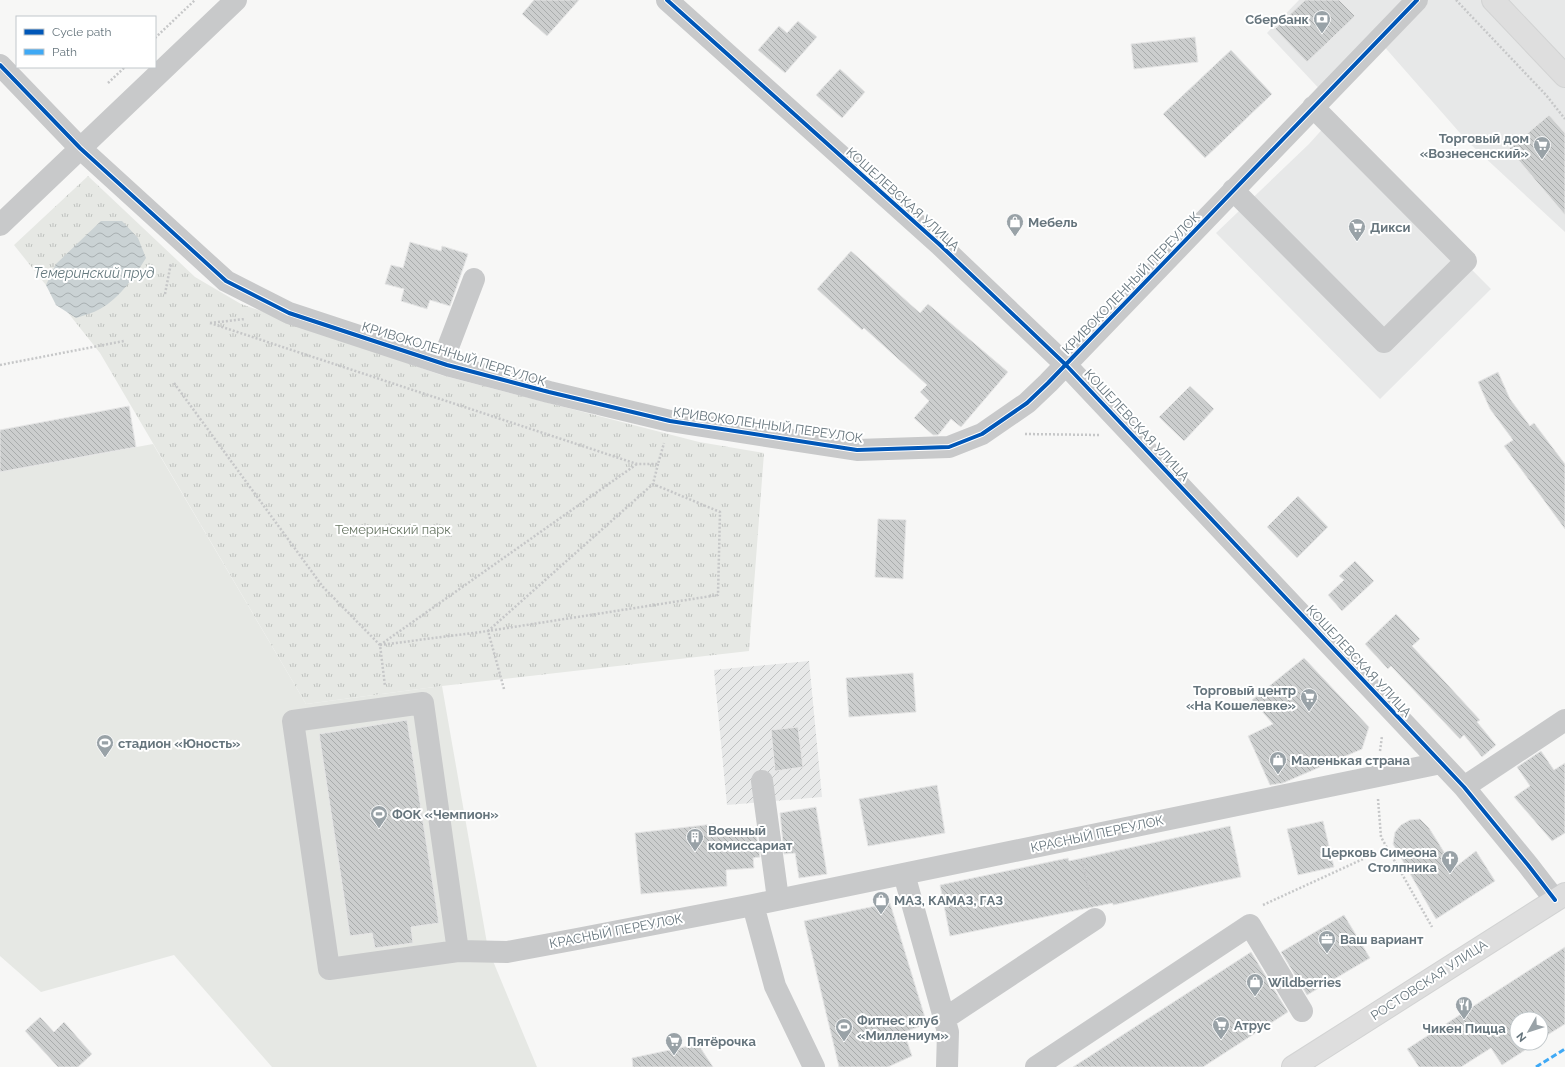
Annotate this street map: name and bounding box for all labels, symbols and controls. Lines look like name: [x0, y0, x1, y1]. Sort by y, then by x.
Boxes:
bank icon: Сбербанк: [1312, 9, 1332, 34]
place label: Сбербанк: [1245, 12, 1310, 27]
legend: [16, 16, 156, 68]
text: Cycle path: [52, 25, 111, 39]
text: Path: [52, 45, 77, 59]
place label: Торговый дом «Вознесенский»: [1420, 131, 1529, 161]
supermarket icon: Торговый дом «Вознесенский»: [1532, 135, 1552, 160]
street label: КОШЕЛЕВСКАЯ УЛИЦА: [843, 144, 963, 254]
street label: КРИВОКОЛЕННЫЙ ПЕРЕУЛОК: [1059, 209, 1203, 357]
shop icon: Мебель: [1005, 212, 1025, 237]
place label: Мебель: [1028, 215, 1078, 230]
supermarket icon: Дикси: [1347, 217, 1367, 242]
place label: Дикси: [1370, 220, 1411, 235]
water label: Темеринский пруд: [34, 265, 155, 281]
street label: КРИВОКОЛЕННЫЙ ПЕРЕУЛОК: [360, 319, 548, 389]
street label: КОШЕЛЕВСКАЯ УЛИЦА: [1081, 366, 1193, 484]
street label: КРИВОКОЛЕННЫЙ ПЕРЕУЛОК: [672, 404, 864, 446]
park label: Темеринский парк: [335, 522, 451, 537]
street label: КОШЕЛЕВСКАЯ УЛИЦА: [1303, 602, 1415, 720]
place label: Торговый центр «На Кошелевке»: [1186, 683, 1296, 713]
supermarket icon: Торговый центр «На Кошелевке»: [1299, 687, 1319, 712]
sports icon: стадион «Юность»: [95, 733, 115, 758]
place label: стадион «Юность»: [118, 736, 241, 751]
shop icon: Маленькая страна: [1268, 750, 1288, 775]
place label: Маленькая страна: [1291, 753, 1410, 768]
sports icon: ФОК «Чемпион»: [369, 804, 389, 829]
place label: ФОК «Чемпион»: [392, 807, 499, 822]
street label: КРАСНЫЙ ПЕРЕУЛОК: [1029, 813, 1165, 855]
place label: Военный комиссариат: [708, 823, 793, 853]
building icon: Военный комиссариат: [685, 827, 705, 852]
place label: Церковь Симеона Столпника: [1321, 845, 1438, 875]
church icon: Церковь Симеона Столпника: [1440, 849, 1460, 874]
shop icon: МАЗ, КАМАЗ, ГАЗ: [871, 890, 891, 915]
place label: МАЗ, КАМАЗ, ГАЗ: [894, 893, 1003, 908]
street label: КРАСНЫЙ ПЕРЕУЛОК: [548, 911, 684, 951]
office icon: Ваш вариант: [1317, 929, 1337, 954]
place label: Ваш вариант: [1340, 932, 1424, 947]
street label: РОСТОВСКАЯ УЛИЦА: [1368, 937, 1490, 1023]
shop icon: Wildberries: [1245, 972, 1265, 997]
place label: Wildberries: [1268, 975, 1342, 990]
restaurant icon: Чикен Пицца: [1454, 995, 1474, 1020]
north arrow: [1509, 1011, 1549, 1051]
place label: Фитнес клуб «Миллениум»: [857, 1013, 949, 1043]
supermarket icon: Атрус: [1211, 1015, 1231, 1040]
sports icon: Фитнес клуб «Миллениум»: [834, 1017, 854, 1042]
place label: Атрус: [1234, 1018, 1272, 1033]
place label: Чикен Пицца: [1422, 1021, 1506, 1036]
text: N: [1514, 1030, 1529, 1044]
supermarket icon: Пятёрочка: [664, 1031, 684, 1056]
place label: Пятёрочка: [687, 1034, 757, 1049]

